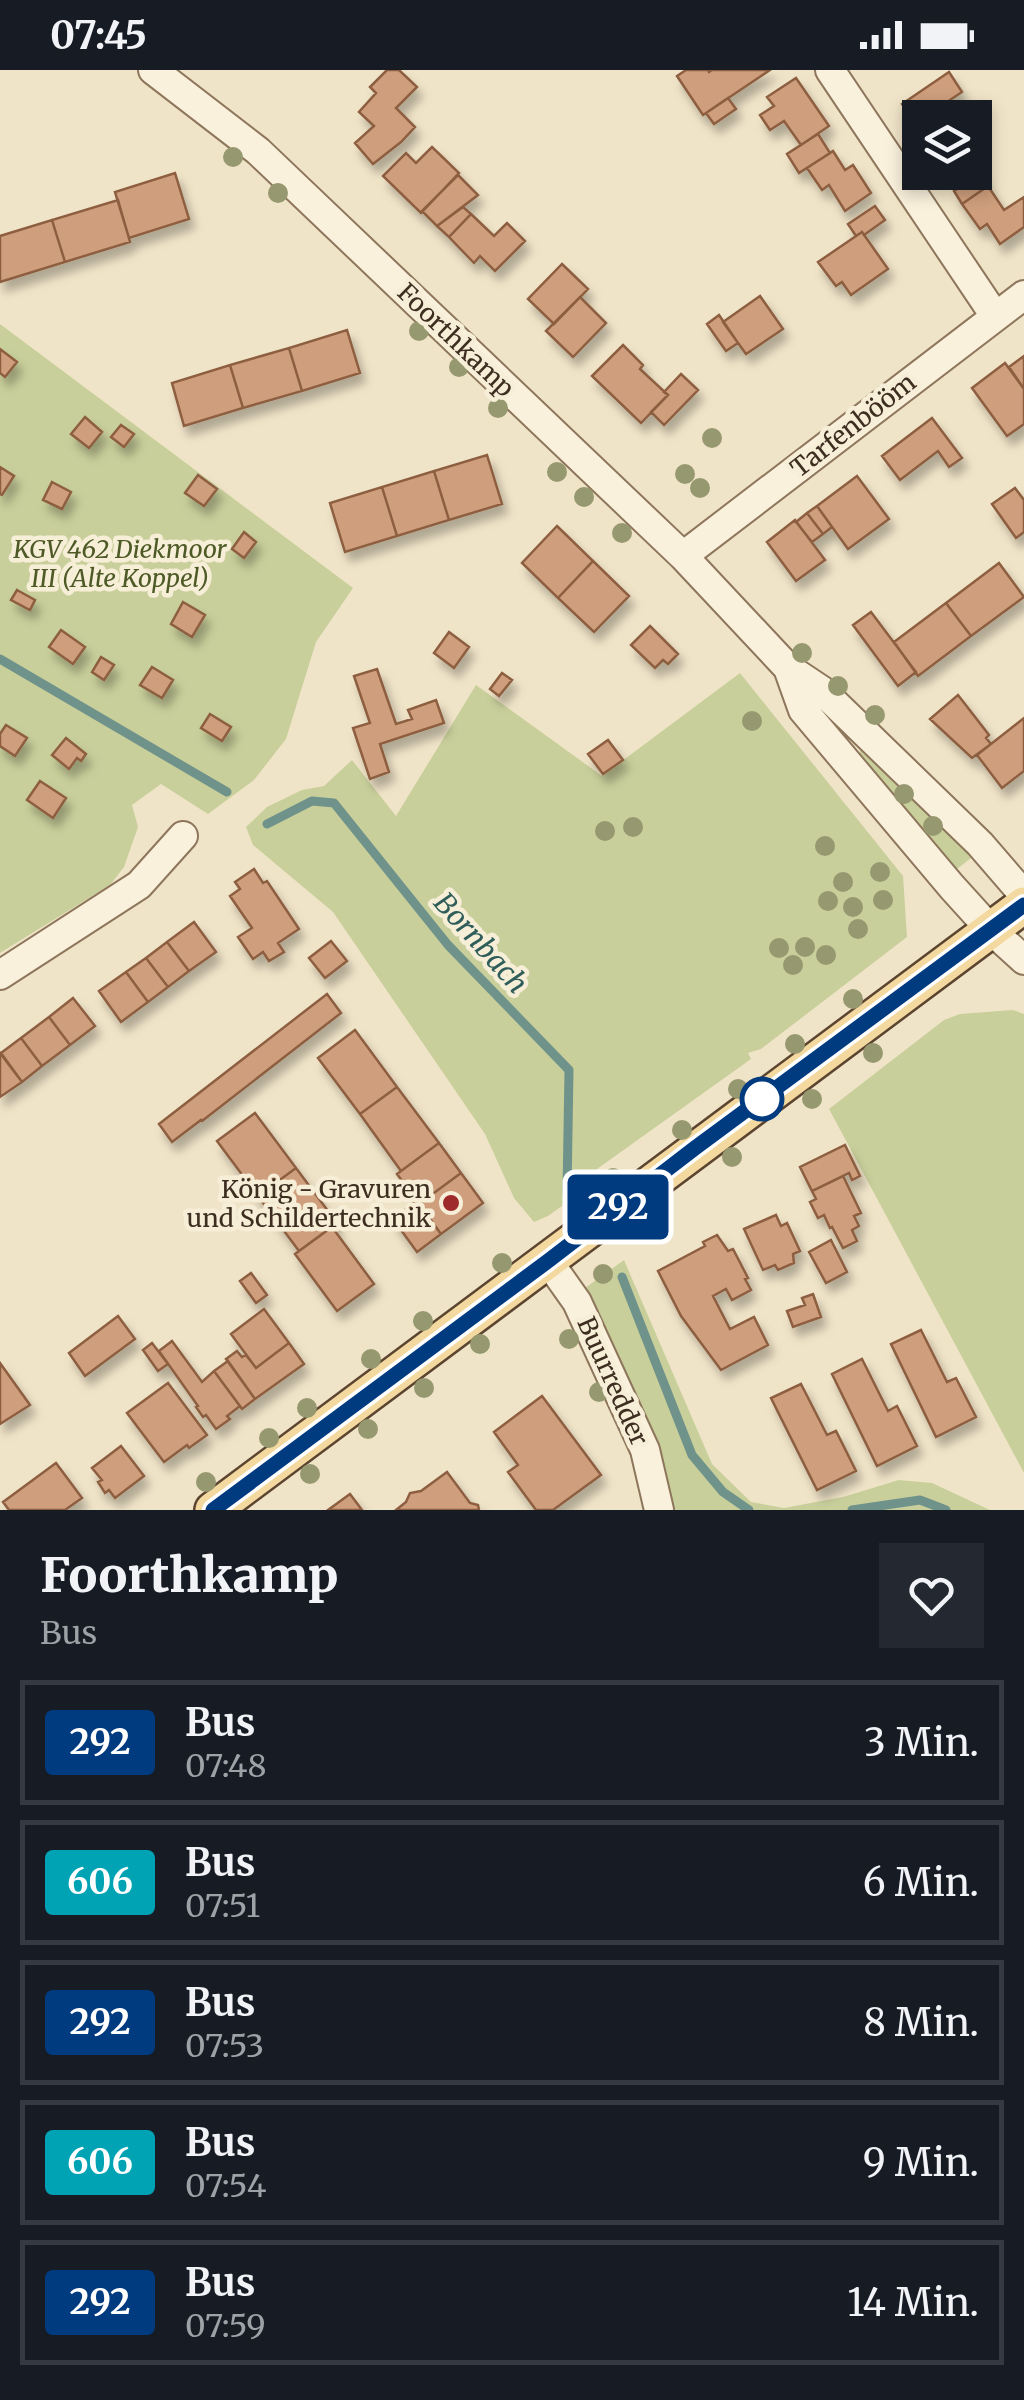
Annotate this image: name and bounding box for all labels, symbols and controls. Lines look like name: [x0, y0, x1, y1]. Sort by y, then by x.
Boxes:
text: 07:45: [50, 12, 147, 59]
map controls: [902, 100, 992, 190]
button: layers: [902, 100, 992, 190]
street label: Foorthkamp: [391, 276, 521, 404]
street label: Tarfenbööm: [784, 366, 922, 484]
park label: KGV 462 Diekmoor III (Alte Koppel): [12, 533, 228, 594]
water label: Bornbach: [426, 885, 536, 1001]
unlabelled marker: [741, 1078, 783, 1120]
place label: König - Gravuren und Schildertechnik: [187, 1173, 431, 1234]
line badge: 292: [560, 1174, 676, 1240]
text: 292: [587, 1185, 649, 1229]
marker: König - Gravuren und Schildertechnik: [440, 1192, 462, 1214]
street label: Buurredder: [570, 1312, 656, 1450]
button: heart: [879, 1543, 984, 1648]
text: Foorthkamp: [40, 1545, 338, 1605]
text: Bus: [40, 1613, 97, 1653]
text: Bus: [185, 1699, 255, 1746]
text: 3 Min.: [864, 1719, 979, 1766]
text: 292: [69, 1720, 131, 1764]
text: 07:48: [185, 1746, 267, 1786]
text: Bus: [185, 1839, 255, 1886]
text: 6 Min.: [863, 1859, 979, 1906]
text: 606: [67, 1860, 133, 1904]
text: 07:51: [185, 1886, 260, 1926]
text: Bus: [185, 1979, 255, 2026]
text: 8 Min.: [863, 1999, 979, 2046]
text: 292: [69, 2000, 131, 2044]
text: 07:53: [185, 2026, 264, 2066]
text: Bus: [185, 2119, 255, 2166]
text: 9 Min.: [863, 2139, 979, 2186]
text: 606: [67, 2140, 133, 2184]
text: 07:54: [185, 2166, 266, 2206]
text: Bus: [185, 2259, 255, 2306]
text: 14 Min.: [847, 2279, 979, 2326]
text: 292: [69, 2280, 131, 2324]
text: 07:59: [185, 2306, 266, 2346]

